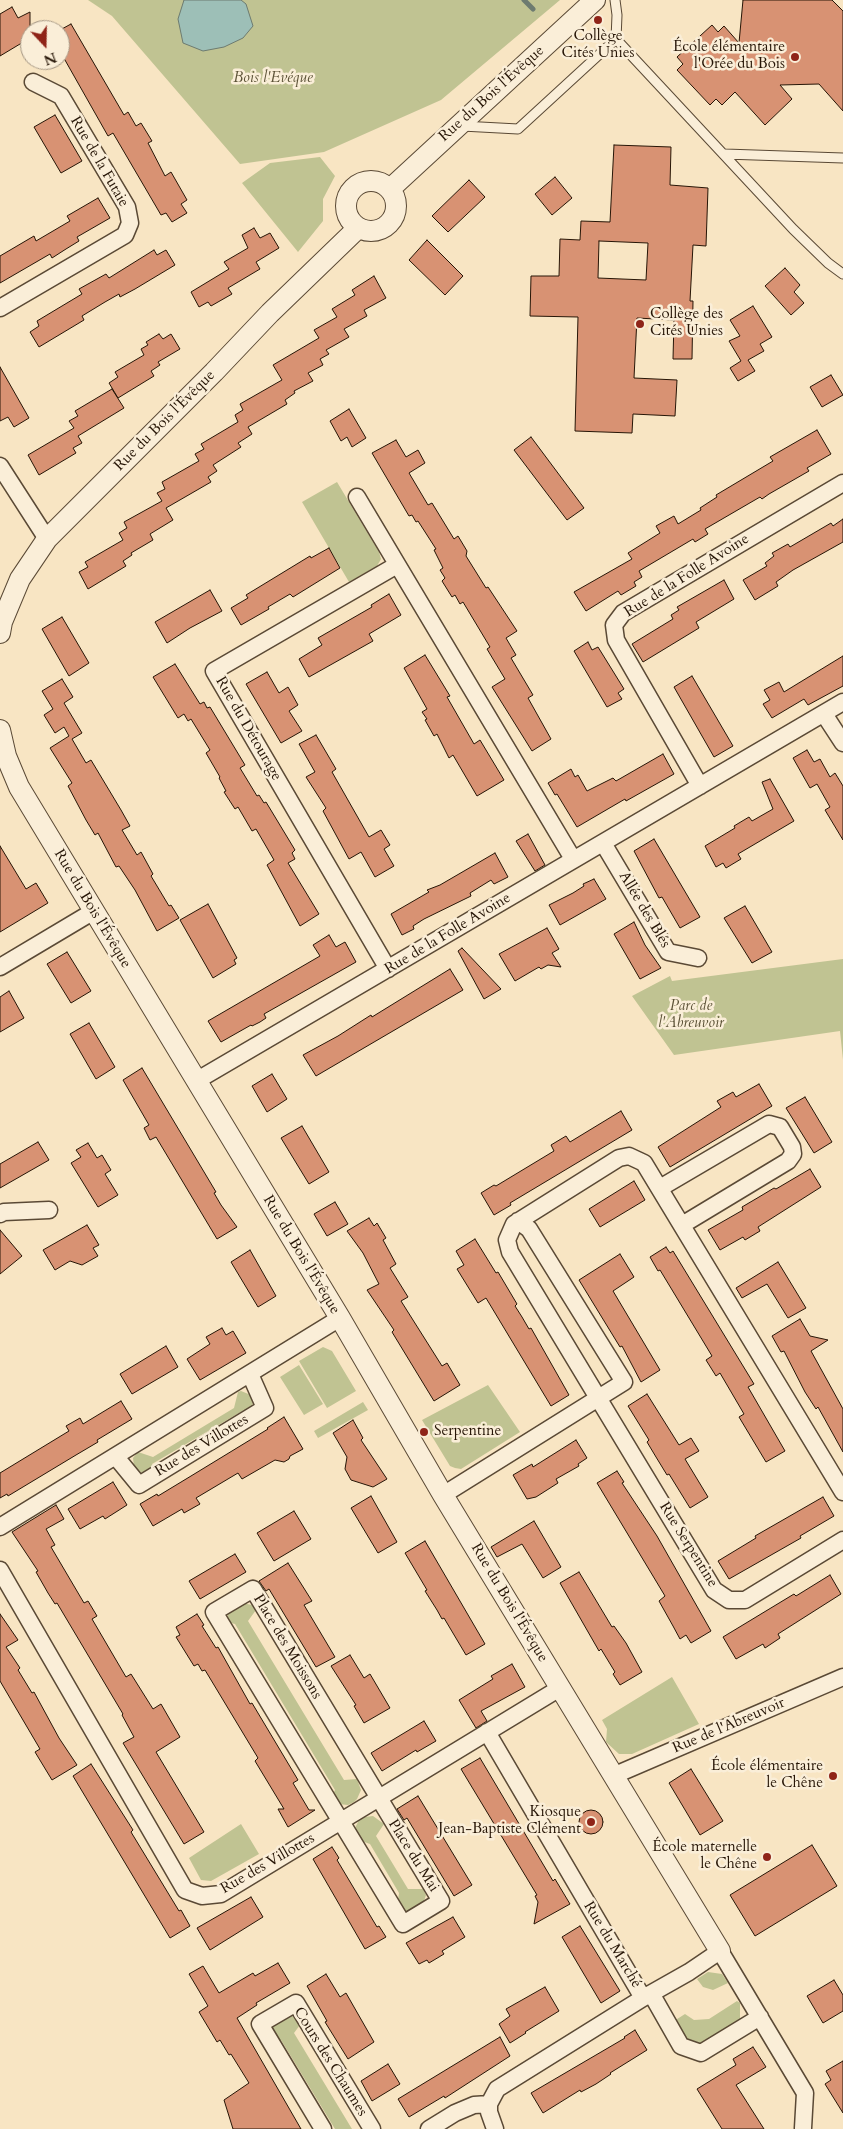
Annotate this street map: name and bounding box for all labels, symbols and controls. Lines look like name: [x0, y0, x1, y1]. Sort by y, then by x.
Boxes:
marker: Collège Cités Unies: [592, 14, 604, 26]
north arrow: [20, 20, 70, 70]
place label: Collège Cités Unies: [561, 28, 635, 63]
place label: École élémentaire l'Orée du Bois: [673, 39, 785, 74]
street label: Rue du Bois l'Évêque: [436, 42, 548, 146]
text: N: [41, 47, 59, 70]
marker: École élémentaire l'Orée du Bois: [789, 51, 801, 63]
park label: Bois l'Evéque: [233, 70, 313, 88]
street label: Rue de la Futaie: [66, 113, 132, 211]
place label: Collège des Cités Unies: [650, 306, 723, 341]
marker: Collège des Cités Unies: [634, 318, 646, 330]
street label: Rue du Bois l'Évêque: [111, 367, 219, 475]
street label: Rue de la Folle Avoine: [621, 530, 753, 622]
street label: Rue du Détourage: [211, 674, 285, 784]
street label: Rue du Bois l'Évêque: [49, 846, 135, 972]
street label: Allée des Blés: [614, 869, 674, 951]
street label: Rue de la Folle Avoine: [382, 889, 514, 979]
park label: Parc de l'Abreuvoir: [658, 998, 724, 1033]
street label: Rue du Bois l'Évêque: [258, 1192, 344, 1318]
street label: Rue des Villottes: [152, 1411, 252, 1481]
place label: Serpentine: [434, 1423, 501, 1441]
marker: Serpentine: [418, 1426, 430, 1438]
street label: Rue Serpentine: [655, 1499, 721, 1591]
street label: Rue du Bois l'Évêque: [466, 1540, 552, 1666]
street label: Place des Moissons: [249, 1591, 325, 1703]
street label: Rue de l'Abreuvoir: [670, 1694, 788, 1758]
place label: École élémentaire le Chêne: [711, 1758, 823, 1793]
marker: École élémentaire le Chêne: [827, 1770, 839, 1782]
place label: Kiosque Jean-Baptiste Clément: [438, 1804, 581, 1839]
street label: Place du Mai: [384, 1816, 442, 1896]
marker: Kiosque Jean-Baptiste Clément: [585, 1816, 597, 1828]
street label: Rue des Villottes: [218, 1830, 318, 1898]
place label: École maternelle le Chêne: [652, 1839, 757, 1874]
marker: École maternelle le Chêne: [761, 1851, 773, 1863]
street label: Rue du Marché: [579, 1899, 645, 1991]
street label: Cours des Chaumes: [289, 2004, 371, 2120]

